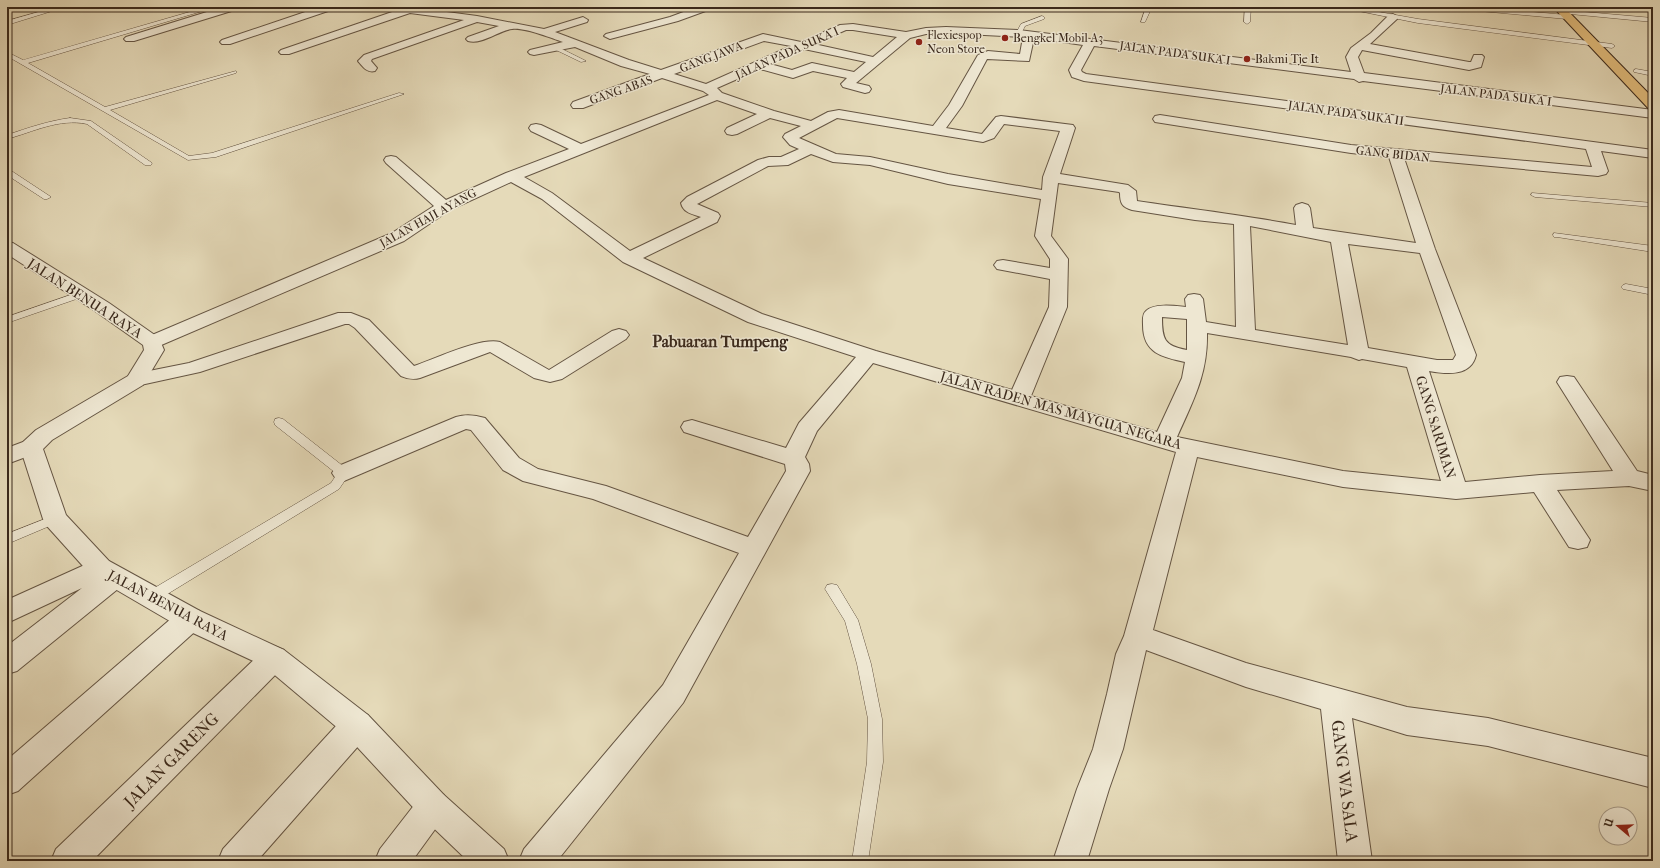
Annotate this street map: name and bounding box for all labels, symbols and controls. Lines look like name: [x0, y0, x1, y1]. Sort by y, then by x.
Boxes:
street label: JALAN PADA SUKA I: [732, 24, 841, 83]
place label: Flexiespop Neon Store: [927, 28, 985, 56]
place label: Bengkel Mobil A3: [1013, 31, 1103, 45]
marker: Bengkel Mobil A3: [1000, 33, 1010, 43]
marker: Flexiespop Neon Store: [914, 37, 924, 47]
street label: GANG JAWA: [677, 38, 745, 75]
street label: JALAN PADA SUKA I: [1118, 38, 1232, 68]
place label: Bakmi Tje It: [1255, 52, 1320, 66]
marker: Bakmi Tje It: [1242, 54, 1252, 64]
street label: GANG ABAS: [588, 73, 654, 107]
street label: JALAN PADA SUKA I: [1438, 81, 1553, 109]
street label: JALAN PADA SUKA II: [1286, 98, 1405, 128]
street label: GANG BIDAN: [1355, 143, 1431, 165]
street label: JALAN HAJI AYANG: [376, 185, 479, 251]
street label: JALAN BENUA RAYA: [23, 254, 146, 342]
district label: Pabuaran Tumpeng: [652, 332, 788, 352]
street label: JALAN RADEN MAS MAYGUA NEGARA: [937, 368, 1184, 453]
street label: GANG SARIMAN: [1412, 374, 1459, 481]
street label: JALAN BENUA RAYA: [104, 566, 232, 645]
street label: JALAN GARENG: [118, 708, 223, 813]
street label: GANG WA SALA: [1328, 719, 1363, 844]
north arrow: [1598, 806, 1638, 846]
text: U: [1601, 816, 1617, 830]

